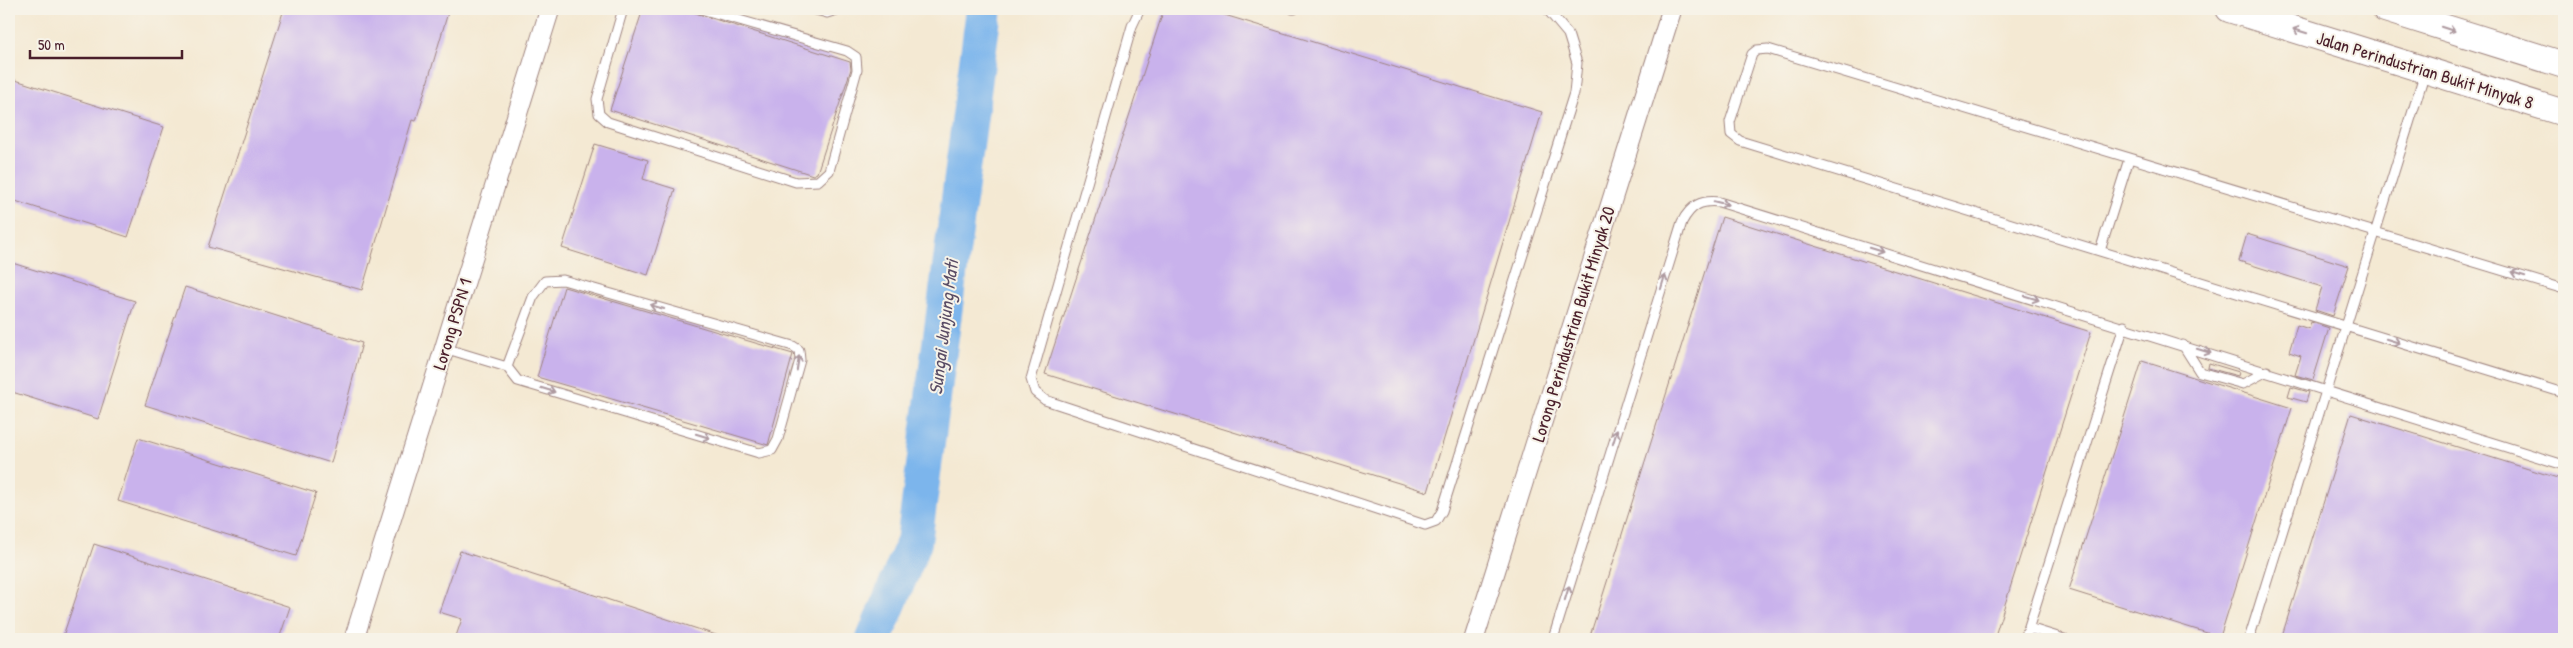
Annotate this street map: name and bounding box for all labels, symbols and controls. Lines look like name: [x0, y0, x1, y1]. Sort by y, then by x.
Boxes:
one-way arrow: [2440, 24, 2456, 34]
one-way arrow: [2293, 25, 2309, 35]
street label: Jalan Perindustrian Bukit Minyak 8: [2314, 25, 2537, 115]
scale bar: [30, 28, 182, 60]
text: 50 m: [38, 34, 65, 55]
one-way arrow: [1713, 199, 1729, 208]
street label: Lorong Perindustrian Bukit Minyak 20: [1525, 203, 1621, 445]
one-way arrow: [1868, 246, 1884, 256]
water label: Sungai Junjung Mati: [922, 256, 964, 396]
one-way arrow: [2510, 269, 2526, 279]
one-way arrow: [1659, 274, 1669, 290]
street label: Lorong PSPN 1: [426, 275, 478, 373]
one-way arrow: [2023, 294, 2039, 303]
one-way arrow: [649, 301, 665, 311]
one-way arrow: [2385, 336, 2401, 346]
one-way arrow: [2195, 347, 2211, 357]
one-way arrow: [793, 356, 803, 372]
one-way arrow: [539, 385, 555, 395]
one-way arrow: [1611, 430, 1621, 446]
one-way arrow: [695, 432, 711, 442]
one-way arrow: [1563, 585, 1573, 601]

